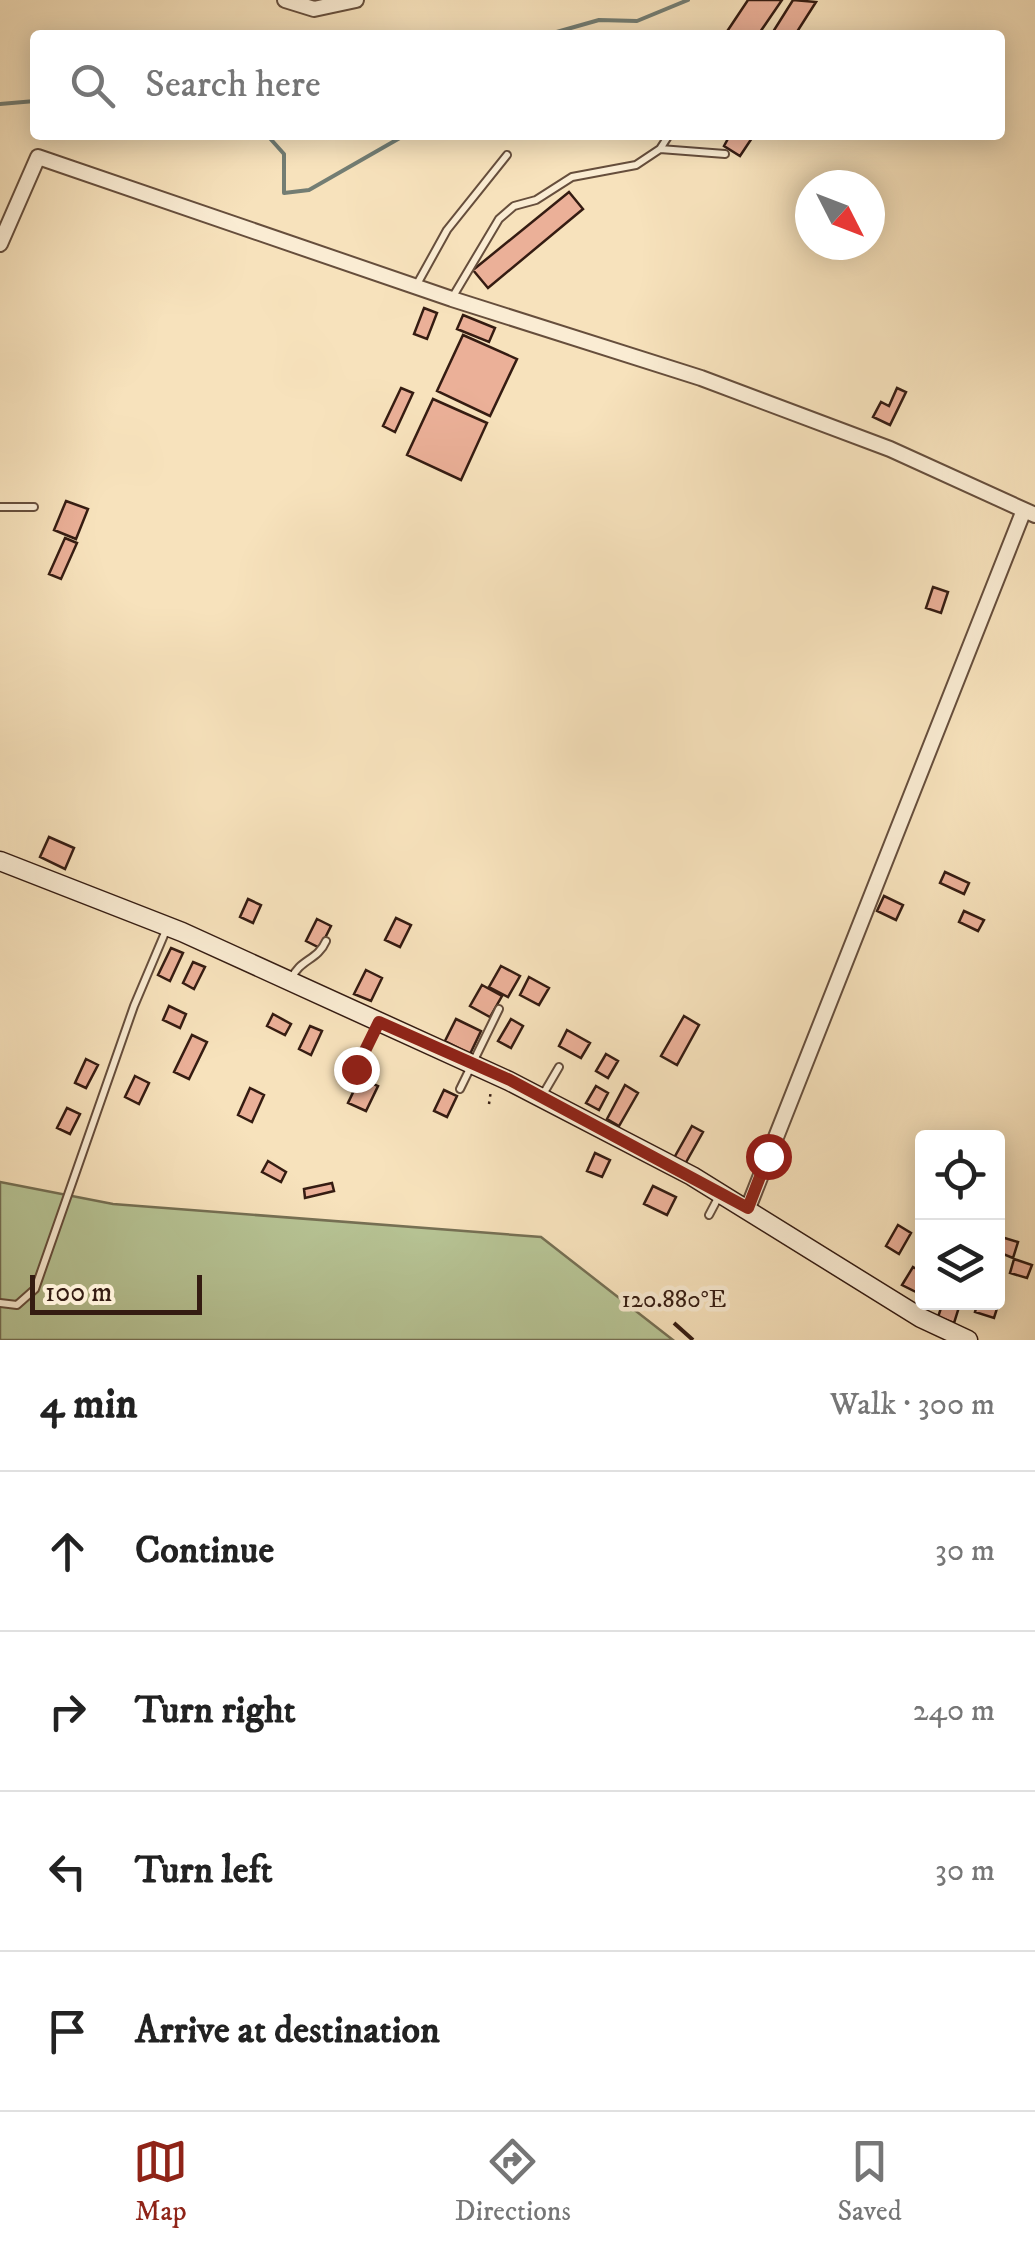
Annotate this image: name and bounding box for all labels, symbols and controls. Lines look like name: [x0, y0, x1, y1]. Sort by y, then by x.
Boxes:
search box: [30, 30, 1005, 140]
icon: search: [65, 58, 120, 113]
text: Search here: [145, 61, 321, 109]
north arrow: [795, 170, 885, 260]
route end: [334, 1047, 380, 1093]
map controls: [915, 1130, 1005, 1310]
button: locate: [915, 1130, 1005, 1220]
route start: [746, 1134, 792, 1180]
button: layers: [915, 1220, 1005, 1310]
scale bar: [30, 1270, 202, 1314]
text: 100 m: [45, 1275, 112, 1310]
text: 120.880°E: [621, 1284, 727, 1315]
text: 4 min: [40, 1379, 138, 1431]
text: Walk · 300 m: [830, 1385, 995, 1425]
icon: ahead: [40, 1524, 95, 1579]
text: Continue: [135, 1527, 274, 1575]
text: 30 m: [935, 1531, 995, 1571]
icon: right: [40, 1684, 95, 1739]
text: Turn right: [135, 1687, 296, 1735]
text: 240 m: [913, 1691, 995, 1731]
icon: left: [40, 1844, 95, 1899]
text: Turn left: [135, 1847, 273, 1895]
text: 30 m: [935, 1851, 995, 1891]
icon: arrive: [40, 2004, 95, 2059]
text: Arrive at destination: [135, 2007, 440, 2055]
tab: Map: [133, 2134, 188, 2229]
tab: Directions: [455, 2134, 571, 2229]
tab: Saved: [837, 2134, 902, 2229]

